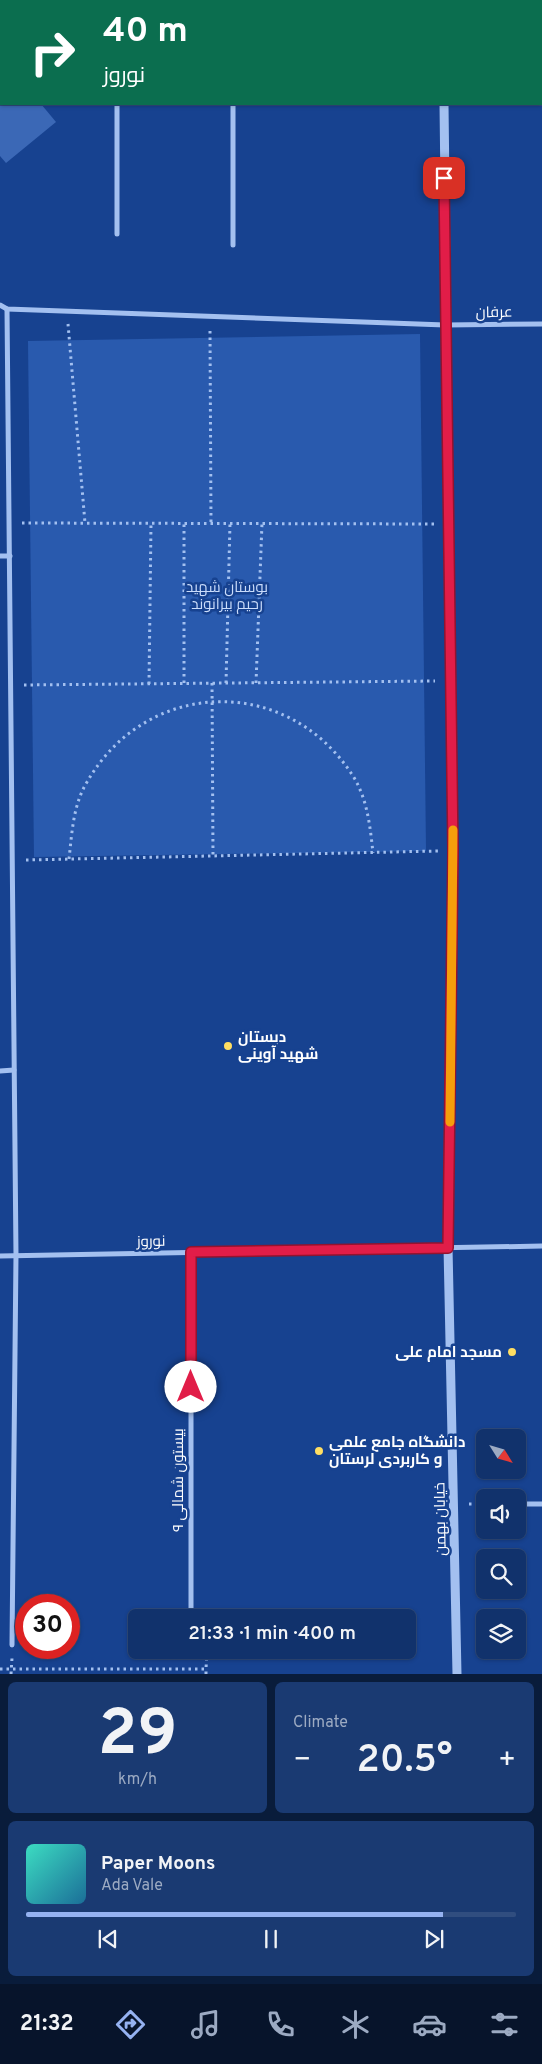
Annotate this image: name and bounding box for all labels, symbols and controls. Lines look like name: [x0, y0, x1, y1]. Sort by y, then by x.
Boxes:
text: 40 m: [103, 10, 188, 54]
icon: right: [20, 20, 85, 85]
text: نوروز: [103, 63, 145, 90]
pin: [423, 157, 465, 199]
icon: arrive: [430, 164, 458, 192]
street label: عرفان: [475, 304, 513, 323]
park label: بوستان شهید رحیم بیرانوند: [186, 579, 268, 615]
place label: دبستان شهید آوینی: [238, 1029, 318, 1065]
marker: دبستان شهید آوینی: [222, 1040, 234, 1052]
street label: نوروز: [135, 1233, 166, 1252]
place label: مسجد امام علی: [395, 1344, 502, 1363]
marker: مسجد امام علی: [506, 1346, 518, 1358]
position arrow: [164, 1360, 216, 1412]
street label: بیستون شمالی ۹: [170, 1428, 189, 1532]
north arrow: [476, 1429, 526, 1479]
map controls: [476, 1429, 526, 1659]
place label: دانشگاه جامع علمی و کاربردی لرستان: [329, 1434, 465, 1470]
marker: دانشگاه جامع علمی و کاربردی لرستان: [313, 1445, 325, 1457]
street label: خیابان بهمن: [431, 1482, 452, 1556]
button: sound: [476, 1489, 526, 1539]
button: search: [476, 1549, 526, 1599]
speed limit sign: 30: [15, 1594, 80, 1659]
button: layers: [476, 1609, 526, 1659]
text: 21:33 · 1 min · 400 m: [188, 1622, 356, 1646]
text: 29: [98, 1696, 177, 1778]
text: Climate: [293, 1713, 348, 1733]
text: 20.5°: [356, 1737, 453, 1786]
text: −: [293, 1743, 311, 1779]
text: +: [498, 1743, 516, 1779]
text: km/h: [118, 1770, 157, 1790]
text: Paper Moons: [101, 1852, 215, 1876]
text: Ada Vale: [101, 1876, 163, 1896]
icon: previous: [94, 1925, 122, 1953]
icon: pause: [257, 1925, 285, 1953]
icon: next: [420, 1925, 448, 1953]
icon: directions: [113, 2007, 148, 2042]
icon: music: [188, 2007, 223, 2042]
icon: phone: [263, 2007, 298, 2042]
icon: climate: [338, 2007, 373, 2042]
icon: car: [412, 2007, 447, 2042]
icon: filters: [487, 2007, 522, 2042]
text: 21:32: [20, 2011, 74, 2038]

